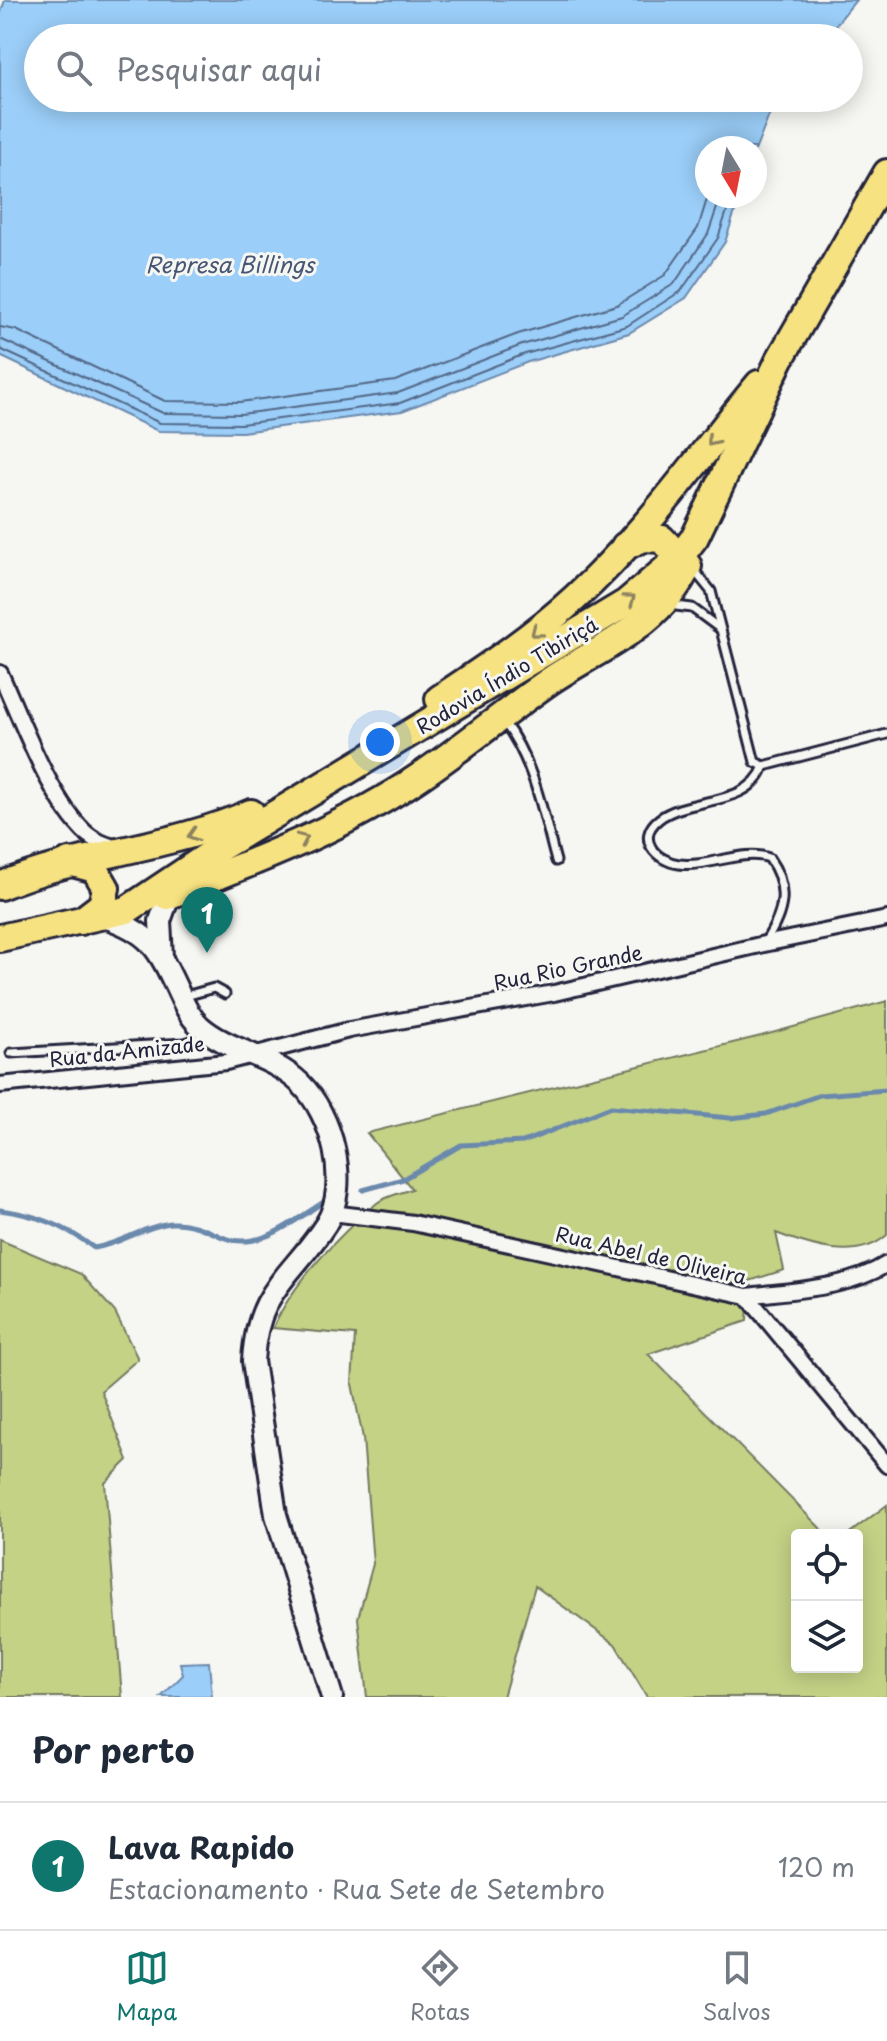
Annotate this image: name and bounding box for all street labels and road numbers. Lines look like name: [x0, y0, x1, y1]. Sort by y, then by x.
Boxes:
street label: Rodovia Índio Tibiriçá: [410, 609, 603, 741]
street label: Rua Rio Grande: [491, 937, 645, 997]
street label: Rua da Amizade: [48, 1028, 206, 1074]
street label: Rua Abel de Oliveira: [553, 1218, 750, 1292]

